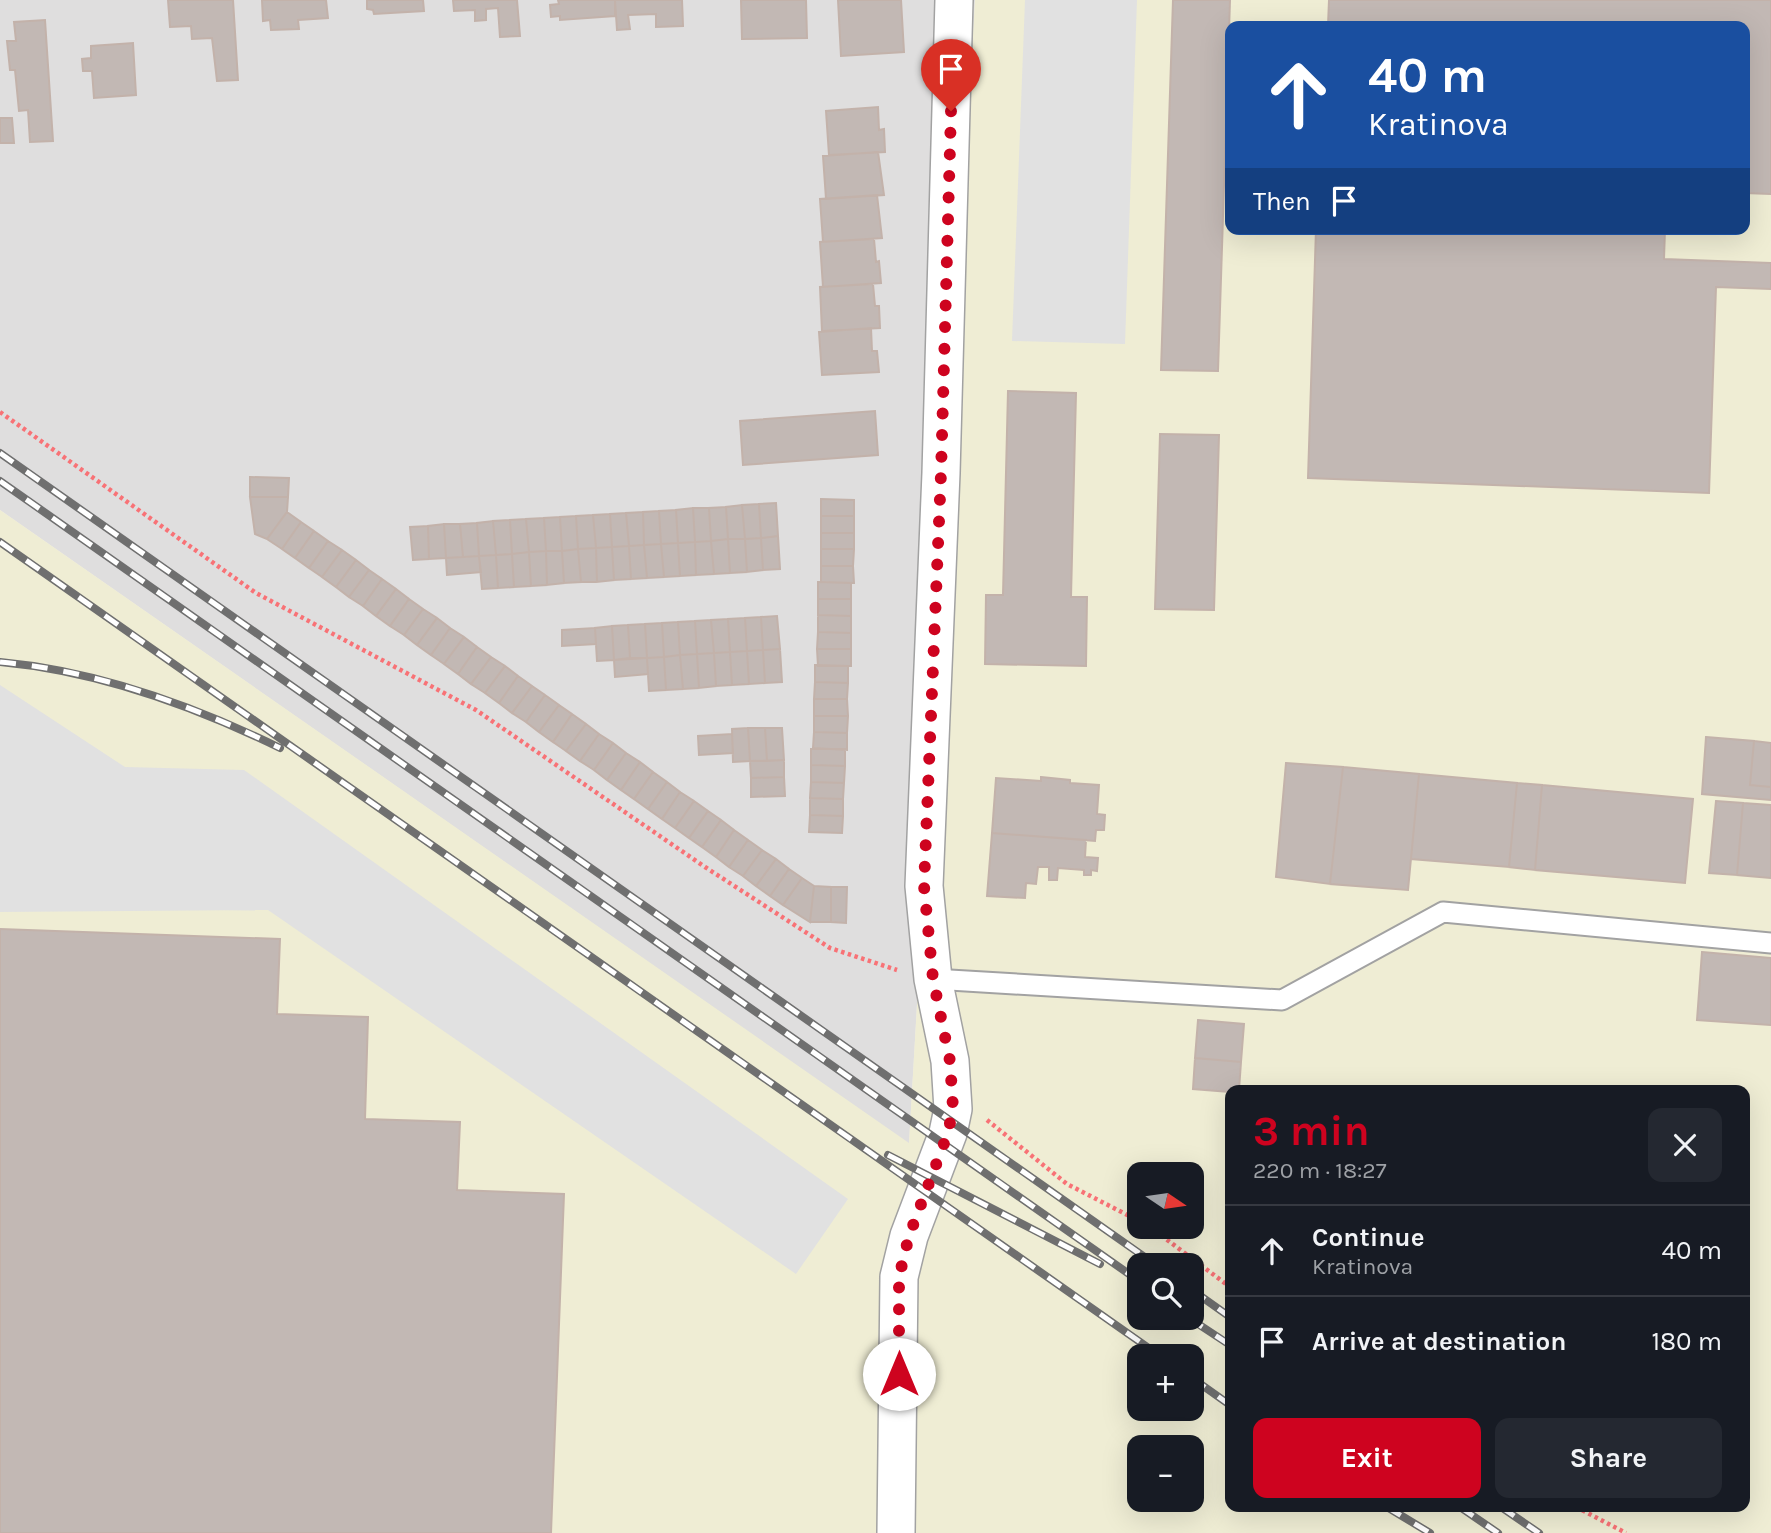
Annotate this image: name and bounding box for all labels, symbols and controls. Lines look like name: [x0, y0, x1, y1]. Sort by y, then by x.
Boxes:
pin: [921, 39, 981, 111]
text: 40 m: [1368, 47, 1487, 104]
icon: ahead: [1253, 49, 1344, 140]
icon: arrive: [932, 50, 970, 88]
text: Kratinova: [1368, 106, 1509, 143]
icon: arrive: [1325, 182, 1363, 220]
text: Then: [1253, 186, 1311, 217]
text: 3 min: [1253, 1106, 1370, 1156]
button: close: [1648, 1108, 1722, 1182]
text: 220 m · 18:27: [1253, 1157, 1386, 1184]
north arrow: [1127, 1162, 1204, 1239]
map controls: [1127, 1162, 1204, 1512]
text: Continue: [1312, 1222, 1424, 1253]
icon: ahead: [1253, 1232, 1291, 1270]
text: 40 m: [1662, 1235, 1722, 1266]
button: search: [1127, 1253, 1204, 1330]
text: Kratinova: [1312, 1253, 1413, 1280]
icon: arrive: [1253, 1323, 1291, 1361]
text: Arrive at destination: [1312, 1326, 1566, 1357]
text: 180 m: [1652, 1326, 1722, 1357]
position arrow: [862, 1337, 936, 1411]
button: +: [1127, 1344, 1204, 1421]
button: Exit: [1253, 1418, 1481, 1498]
button: Share: [1495, 1418, 1722, 1498]
button: −: [1127, 1435, 1204, 1512]

